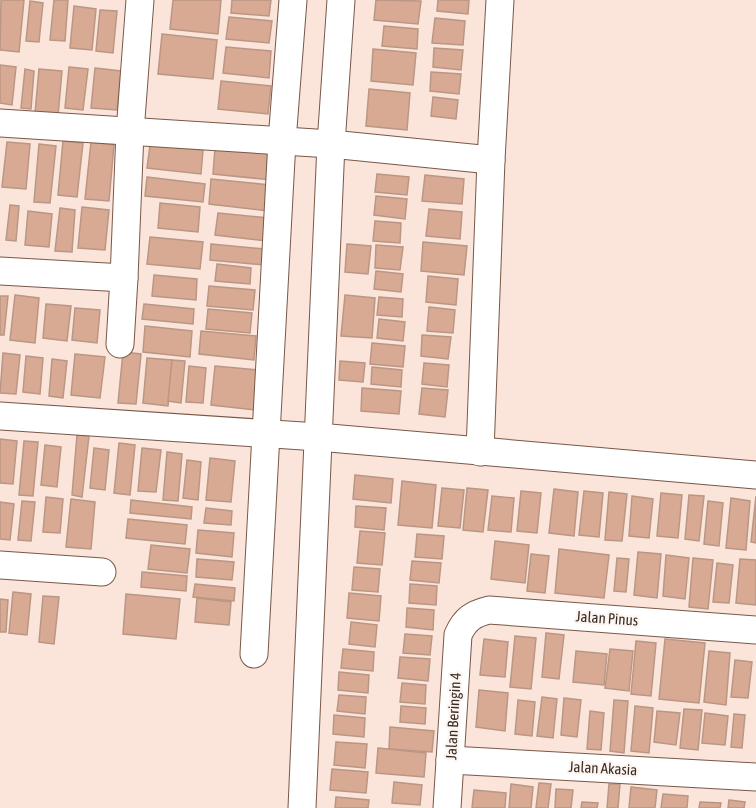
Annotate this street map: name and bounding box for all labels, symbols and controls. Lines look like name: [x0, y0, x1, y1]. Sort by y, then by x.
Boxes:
street label: Jalan Pinus: [575, 607, 639, 629]
street label: Jalan Beringin 4: [442, 672, 464, 760]
street label: Jalan Akasia: [568, 758, 638, 778]

